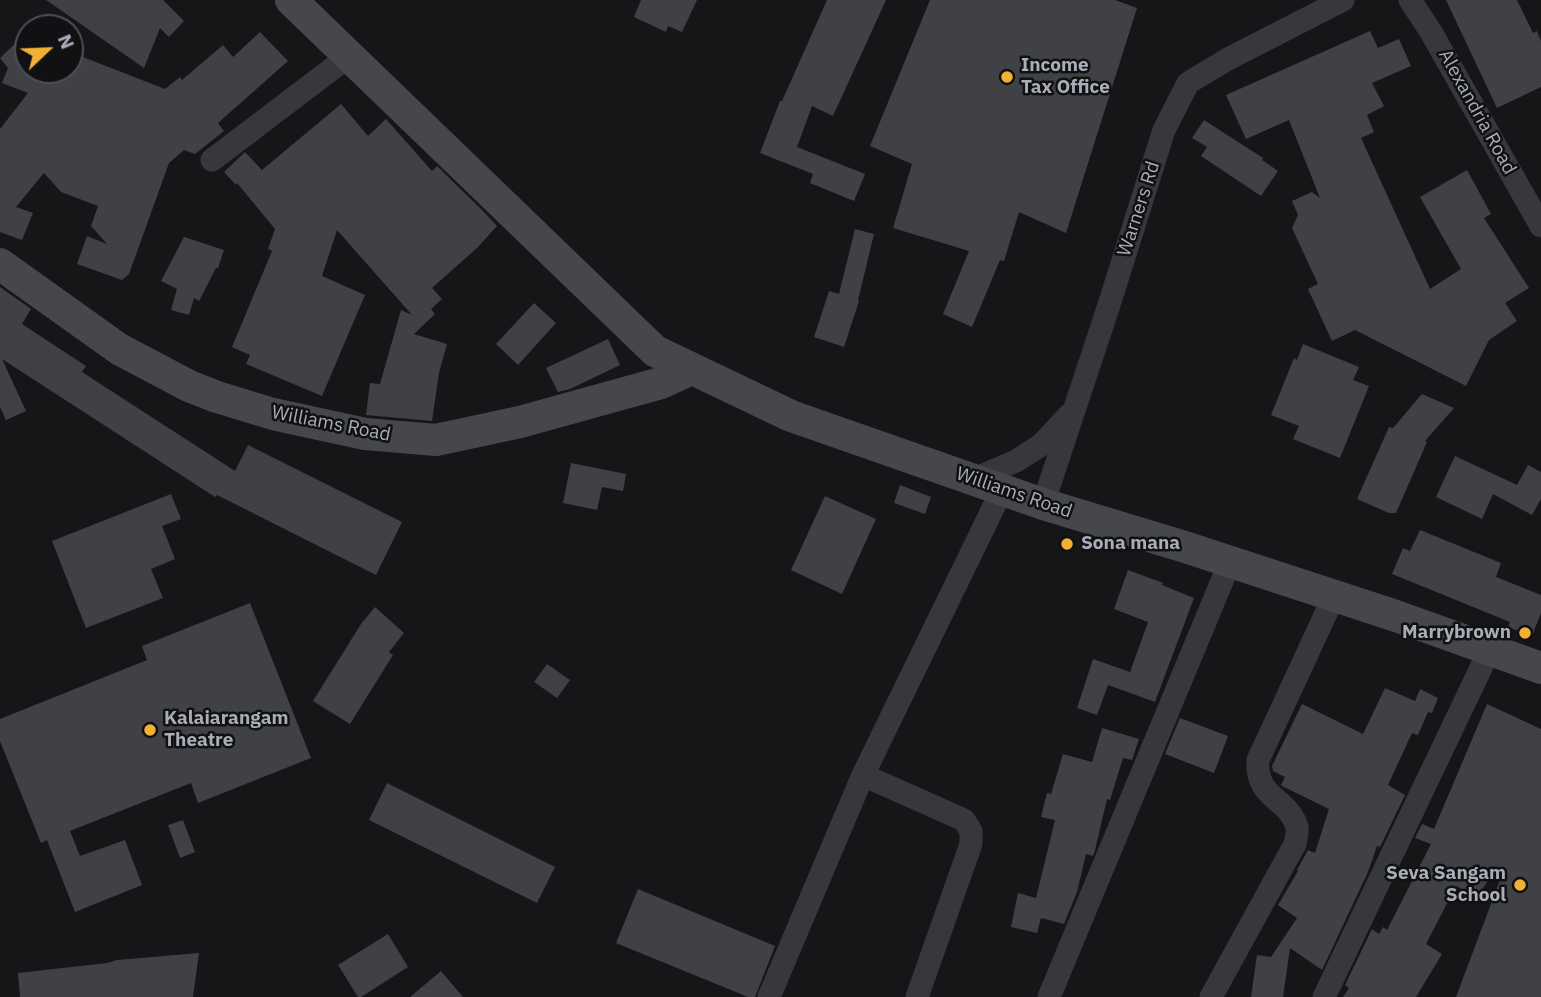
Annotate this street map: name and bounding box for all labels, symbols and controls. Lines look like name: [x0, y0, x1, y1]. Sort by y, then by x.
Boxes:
north arrow: [14, 14, 84, 84]
text: N: [53, 31, 80, 53]
street label: Alexandria Road: [1433, 46, 1521, 178]
place label: Income Tax Office: [1021, 55, 1110, 99]
marker: Income Tax Office: [999, 69, 1015, 85]
street label: Warners Rd: [1113, 159, 1165, 259]
street label: Williams Road: [270, 401, 392, 447]
street label: Williams Road: [953, 463, 1075, 523]
place label: Sona mana: [1081, 533, 1180, 555]
marker: Sona mana: [1059, 536, 1075, 552]
place label: Marrybrown: [1402, 622, 1511, 644]
marker: Marrybrown: [1517, 625, 1533, 641]
place label: Kalaiarangam Theatre: [164, 708, 288, 752]
marker: Kalaiarangam Theatre: [142, 722, 158, 738]
place label: Seva Sangam School: [1386, 863, 1506, 907]
marker: Seva Sangam School: [1512, 877, 1528, 893]

